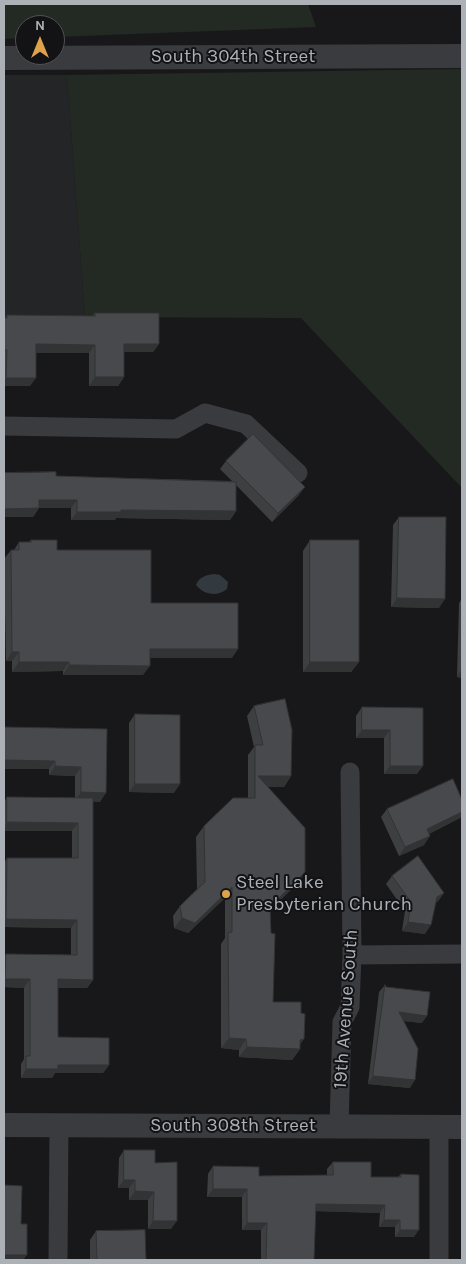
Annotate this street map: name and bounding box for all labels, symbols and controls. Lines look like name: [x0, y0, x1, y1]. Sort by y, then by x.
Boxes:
north arrow: [15, 15, 65, 65]
text: N: [35, 17, 45, 34]
street label: South 304th Street: [151, 46, 315, 68]
place label: Steel Lake Presbyterian Church: [236, 872, 412, 916]
marker: Steel Lake Presbyterian Church: [220, 888, 232, 900]
street label: 19th Avenue South: [329, 929, 363, 1089]
street label: South 308th Street: [150, 1115, 316, 1137]

